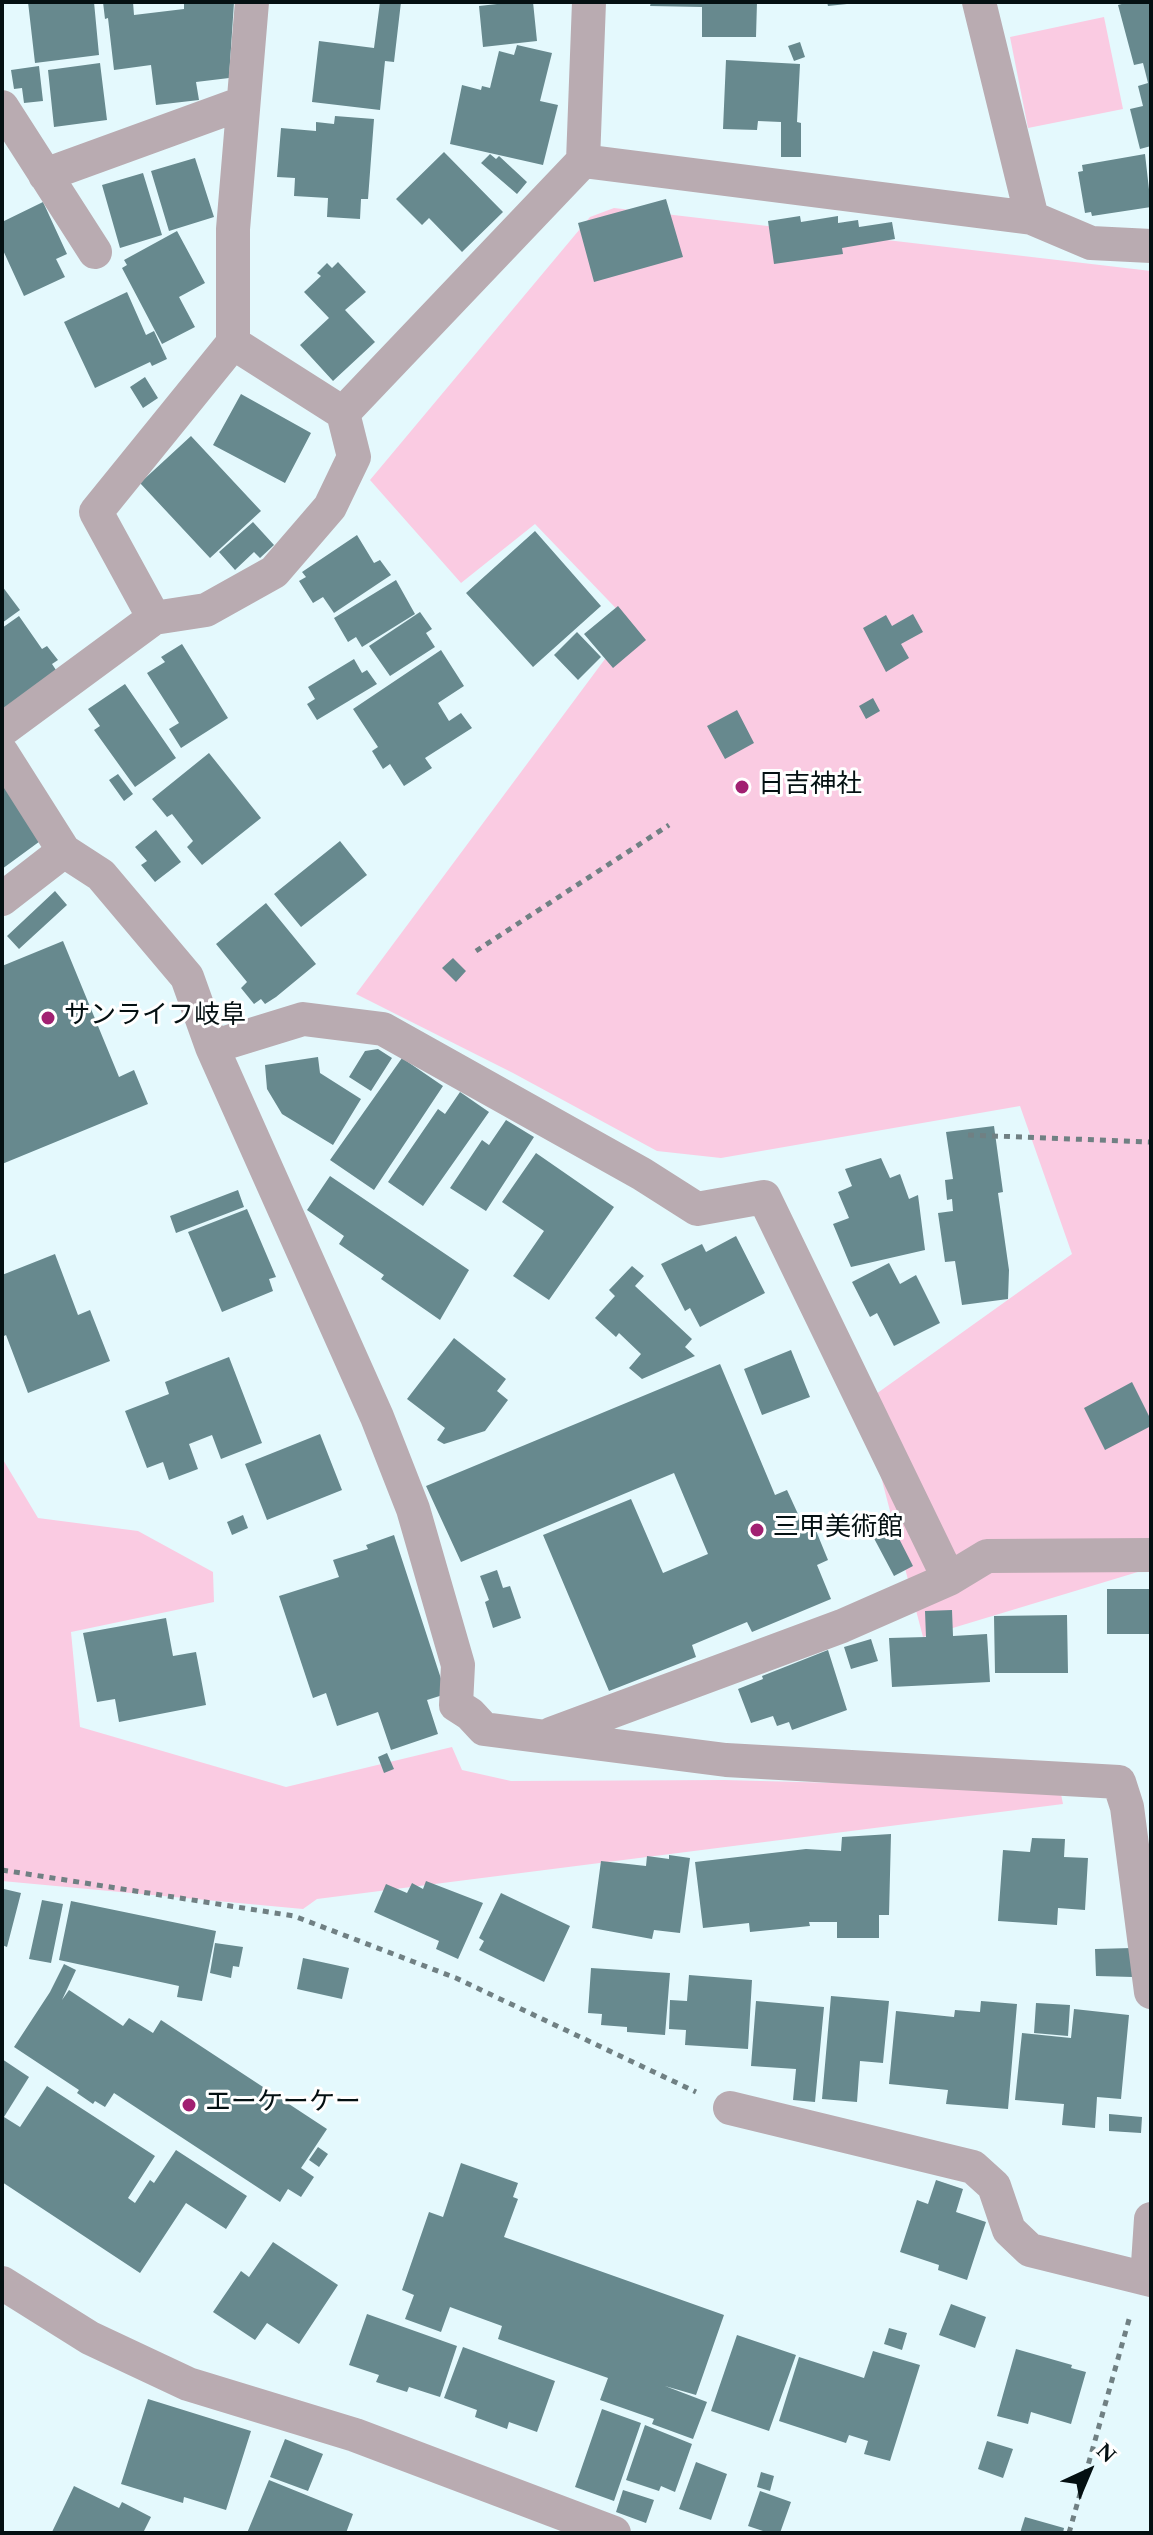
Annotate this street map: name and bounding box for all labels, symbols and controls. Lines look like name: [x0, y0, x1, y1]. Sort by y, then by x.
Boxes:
place label: 日吉神社: [758, 771, 862, 803]
marker: 日吉神社: [733, 778, 751, 796]
place label: サンライフ岐阜: [64, 1002, 246, 1034]
marker: サンライフ岐阜: [39, 1009, 57, 1027]
place label: 三甲美術館: [773, 1514, 903, 1546]
marker: 三甲美術館: [748, 1521, 766, 1539]
place label: エーケーケー: [205, 2089, 361, 2121]
marker: エーケーケー: [180, 2096, 198, 2114]
north arrow: [1049, 2431, 1129, 2511]
text: N: [1088, 2435, 1124, 2471]

